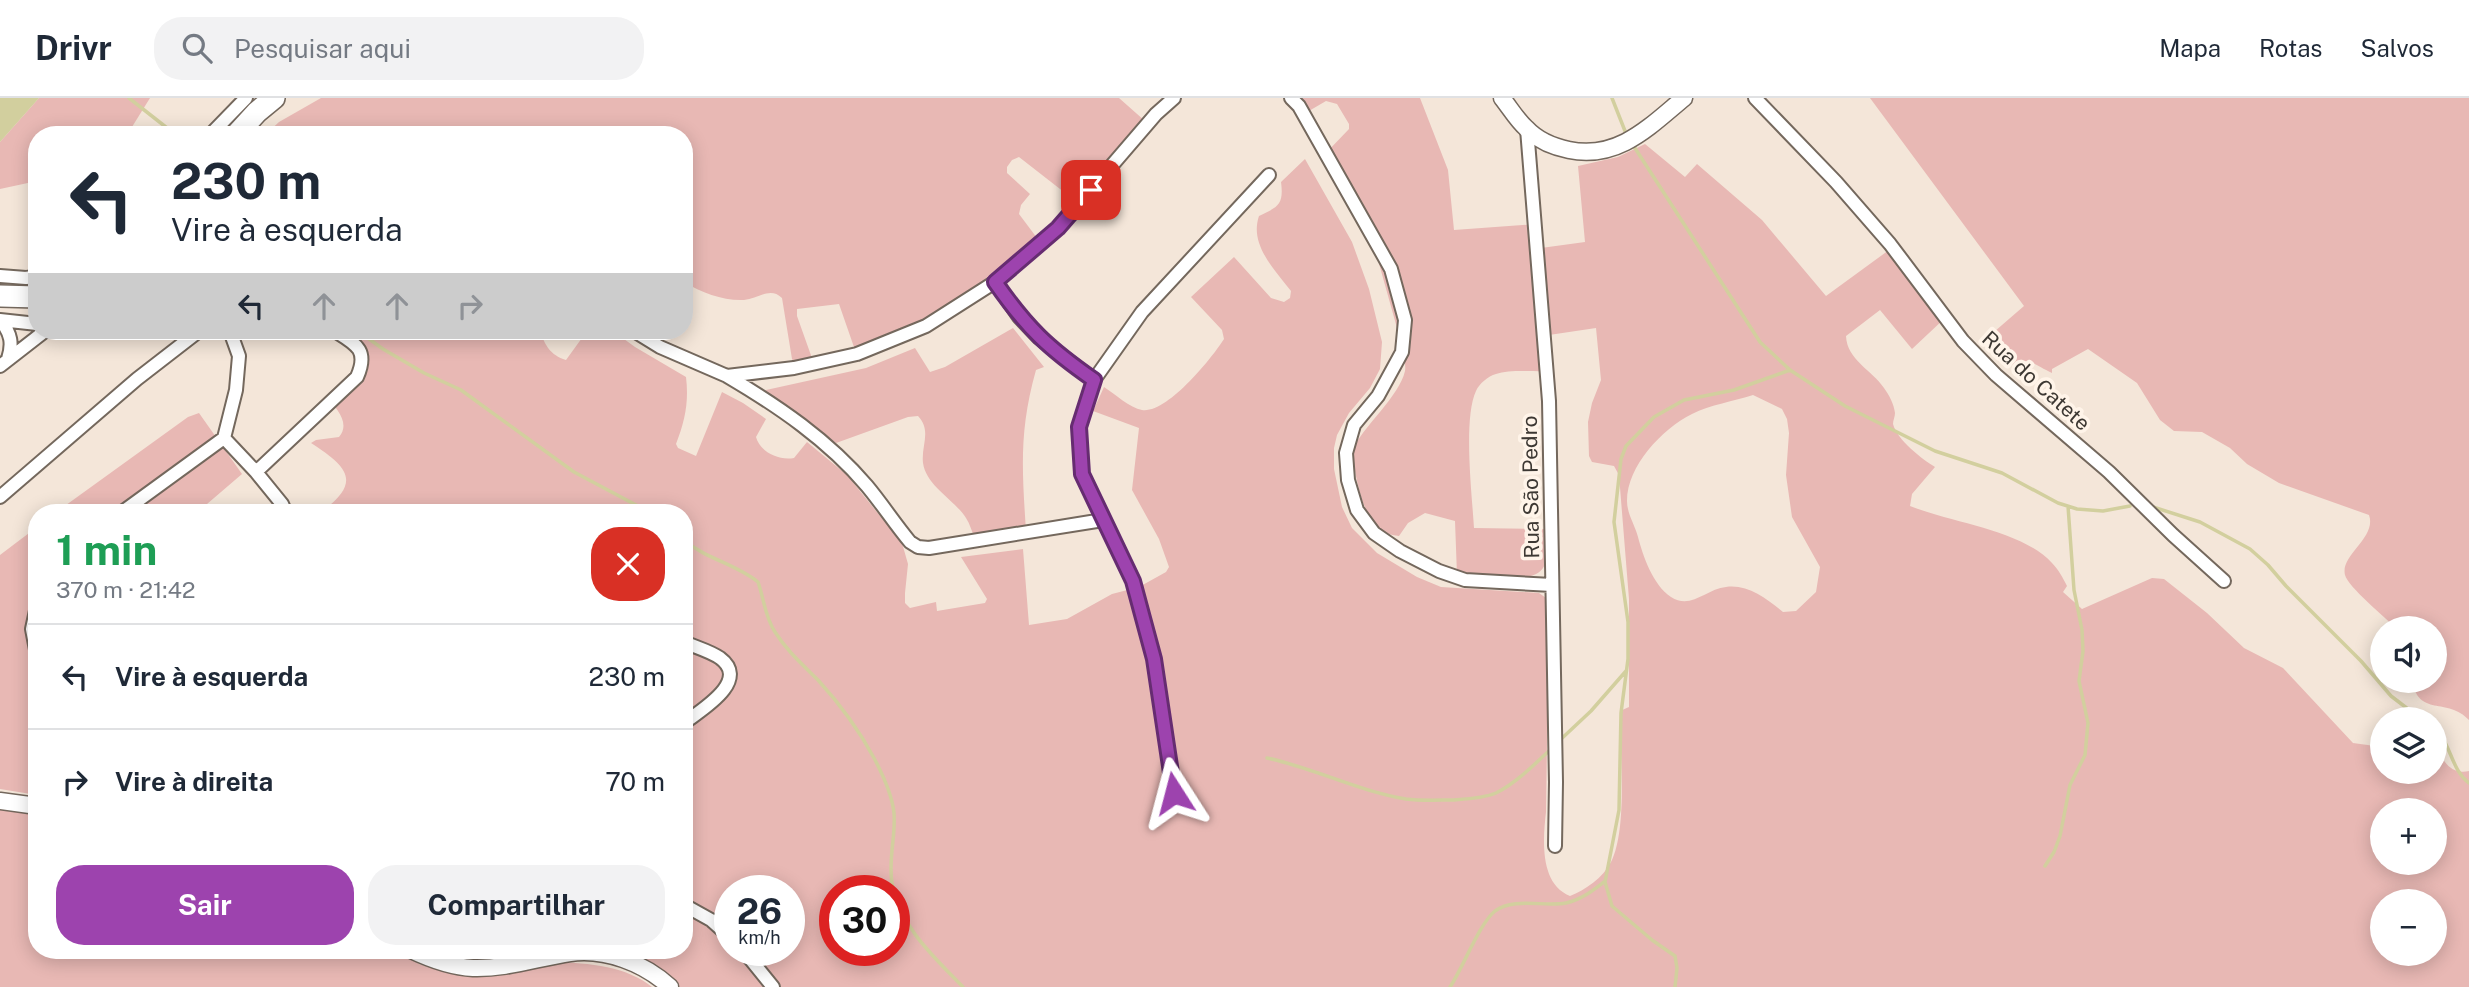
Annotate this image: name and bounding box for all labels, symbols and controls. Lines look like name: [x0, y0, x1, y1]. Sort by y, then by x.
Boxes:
search box: [154, 17, 644, 80]
text: Drivr: [35, 29, 112, 67]
icon: search: [178, 29, 216, 67]
text: Pesquisar aqui: [234, 33, 411, 64]
text: Mapa: [2159, 34, 2221, 62]
text: Rotas: [2259, 34, 2322, 62]
text: Salvos: [2360, 34, 2434, 62]
text: 230 m: [171, 152, 321, 210]
icon: left: [56, 154, 147, 245]
pin: [1061, 160, 1121, 220]
icon: arrive: [1072, 171, 1110, 209]
text: Vire à esquerda: [171, 211, 403, 248]
icon: left: [232, 287, 270, 325]
icon: ahead: [305, 287, 343, 325]
icon: ahead: [378, 287, 416, 325]
icon: right: [451, 287, 489, 325]
street label: Rua do Catete: [1977, 326, 2095, 436]
street label: Rua São Pedro: [1517, 415, 1544, 559]
text: 1 min: [56, 525, 157, 574]
button: close: [591, 527, 665, 601]
text: 370 m · 21:42: [56, 576, 196, 603]
map controls: [2370, 616, 2447, 966]
button: sound: [2370, 616, 2447, 693]
icon: left: [56, 658, 94, 696]
text: Vire à esquerda: [115, 661, 308, 692]
text: 230 m: [589, 661, 665, 692]
button: layers: [2370, 707, 2447, 784]
position arrow: [1137, 756, 1211, 830]
icon: right: [56, 763, 94, 801]
text: Vire à direita: [115, 766, 273, 797]
text: 70 m: [605, 766, 665, 797]
button: +: [2370, 798, 2447, 875]
button: Sair: [56, 865, 354, 945]
button: Compartilhar: [368, 865, 665, 945]
speed limit sign: 30: [819, 875, 910, 966]
button: −: [2370, 889, 2447, 966]
text: 26: [737, 891, 782, 932]
text: km/h: [738, 927, 781, 948]

